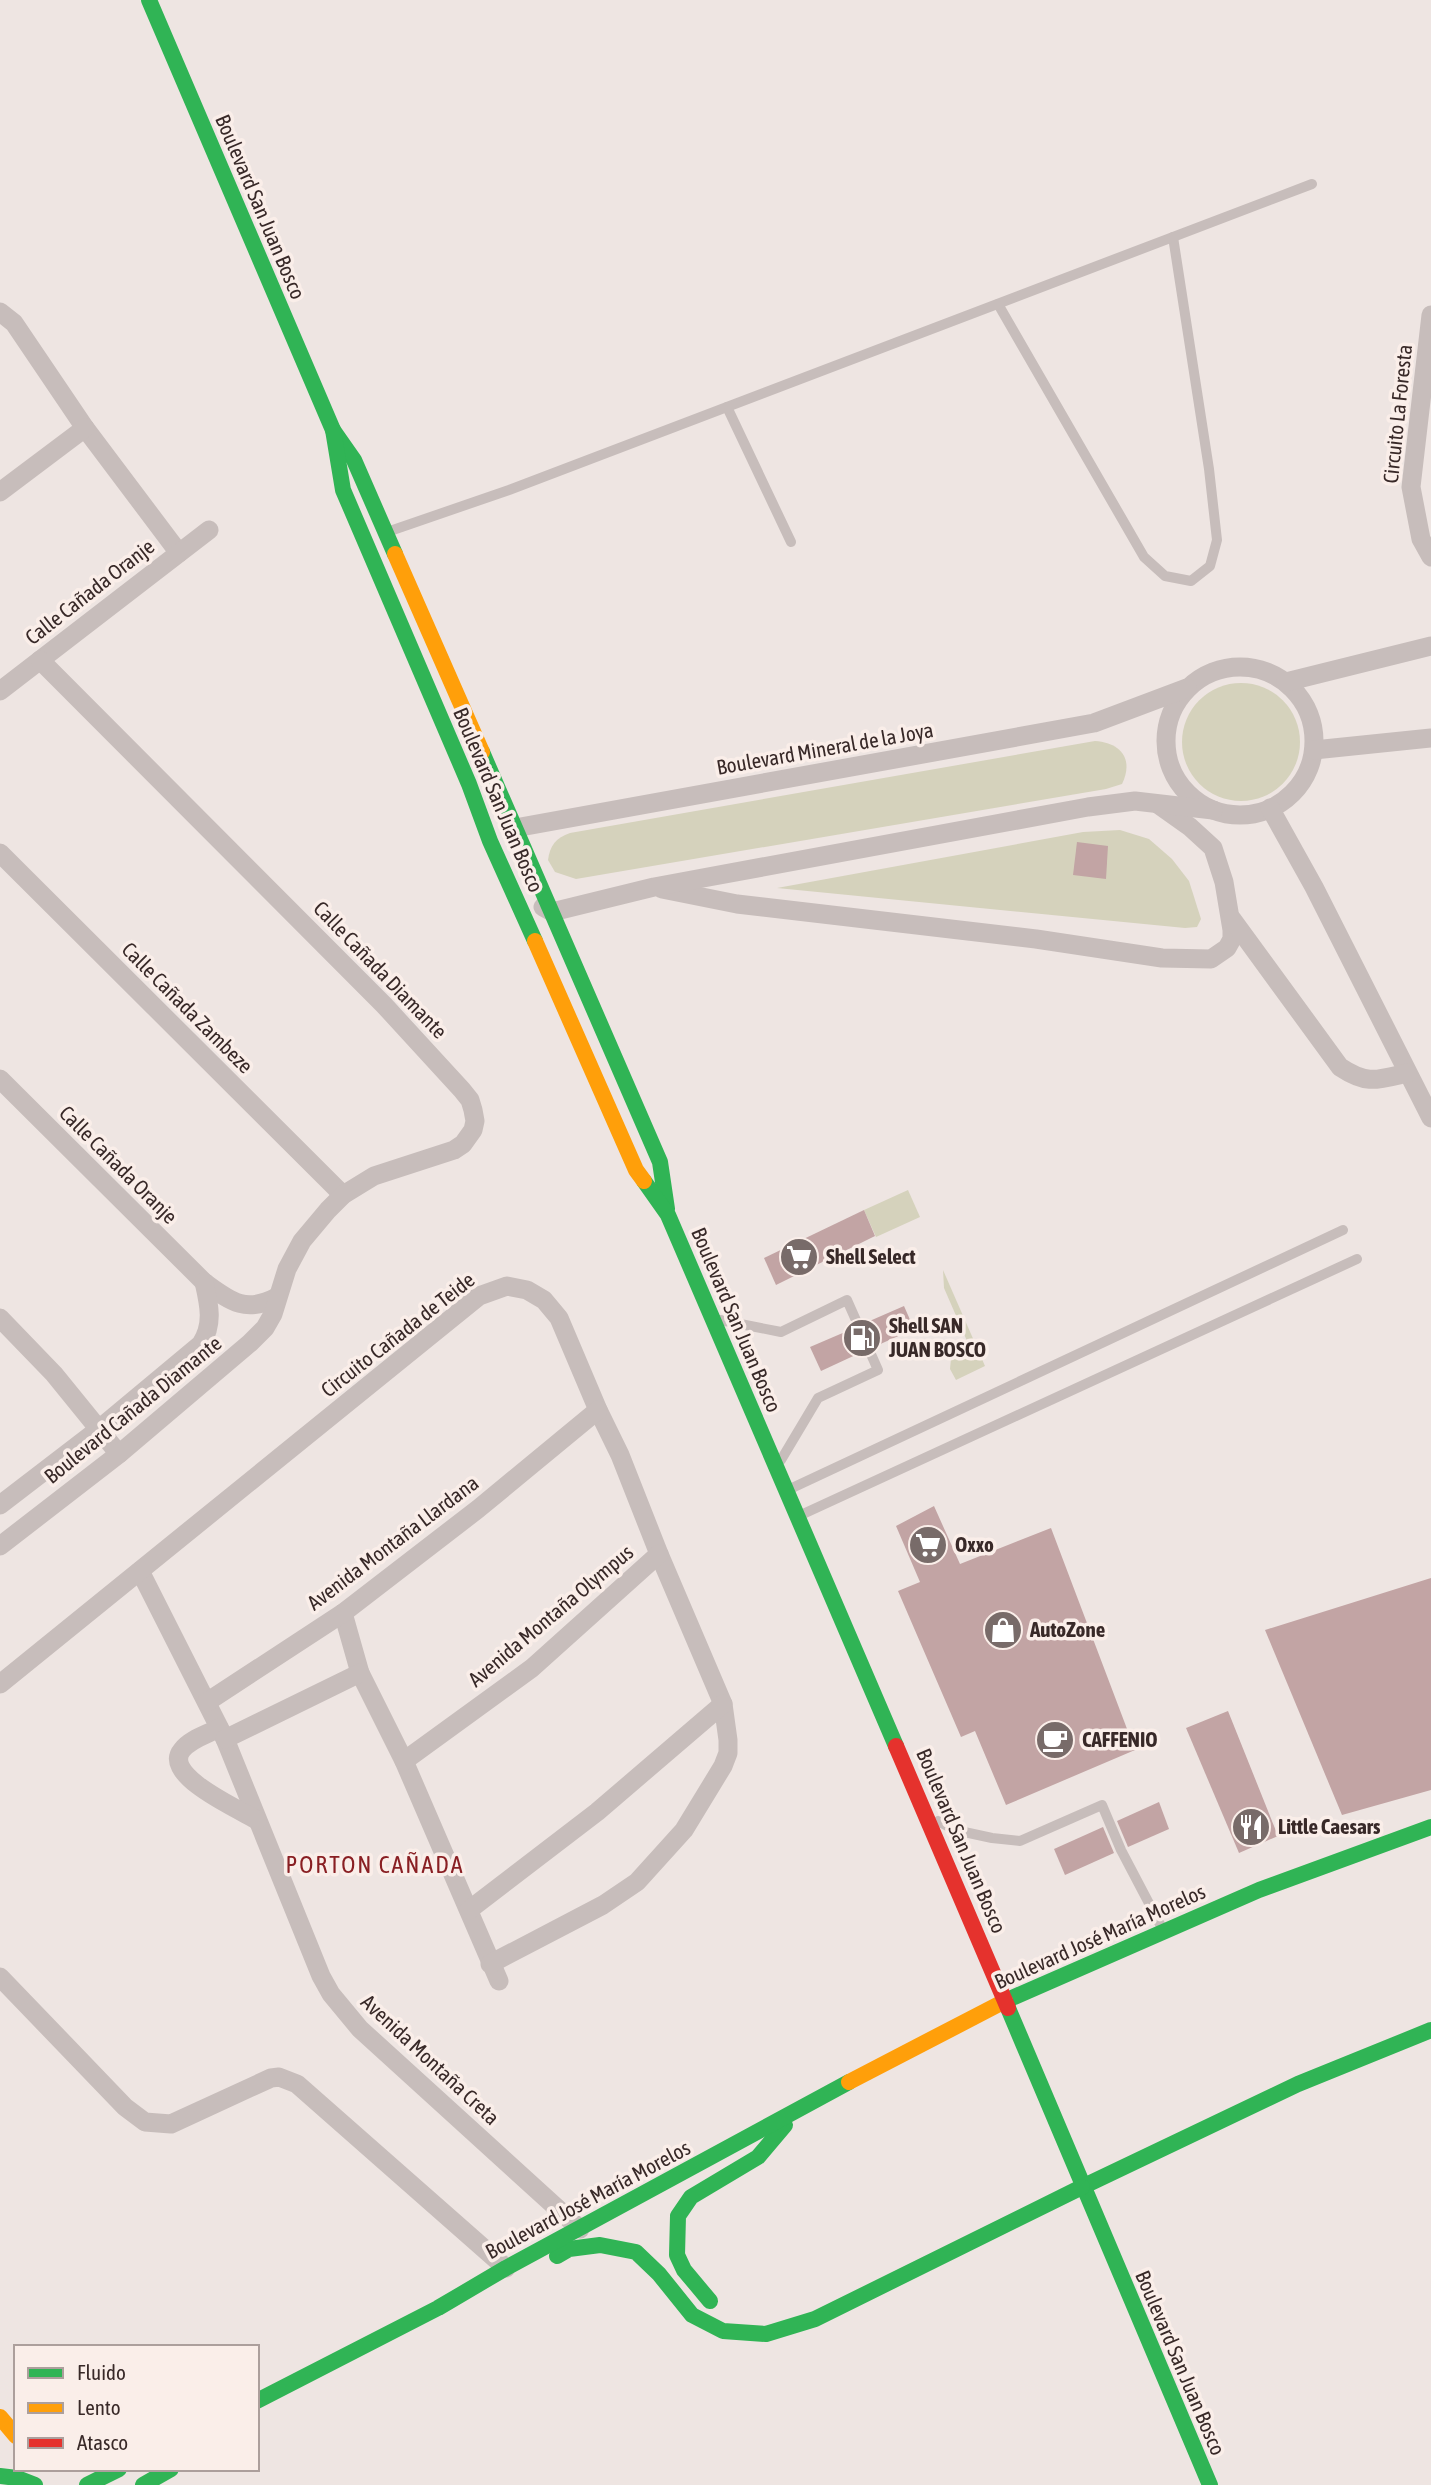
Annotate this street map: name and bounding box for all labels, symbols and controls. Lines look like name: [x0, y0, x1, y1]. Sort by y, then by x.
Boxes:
street label: Boulevard San Juan Bosco: [211, 111, 311, 302]
street label: Circuito La Foresta: [1378, 343, 1416, 484]
street label: Calle Cañada Oranje: [20, 534, 159, 649]
street label: Boulevard San Juan Bosco: [449, 704, 549, 895]
street label: Boulevard Mineral de la Joya: [715, 717, 935, 779]
street label: Calle Cañada Diamante: [309, 896, 452, 1043]
street label: Calle Cañada Zambeze: [117, 937, 258, 1078]
street label: Calle Cañada Oranje: [55, 1100, 183, 1228]
street label: Boulevard San Juan Bosco: [687, 1224, 787, 1415]
supermarket icon: Shell Select: [778, 1236, 820, 1278]
place label: Shell Select: [826, 1244, 916, 1268]
street label: Circuito Cañada de Teide: [316, 1267, 479, 1401]
place label: Shell SAN JUAN BOSCO: [888, 1313, 986, 1361]
fuel station icon: Shell SAN JUAN BOSCO: [841, 1317, 883, 1359]
street label: Boulevard Cañada Diamante: [39, 1331, 226, 1488]
street label: Avenida Montaña Llardana: [302, 1470, 483, 1614]
supermarket icon: Oxxo: [907, 1524, 949, 1566]
place label: Oxxo: [955, 1532, 994, 1556]
street label: Avenida Montaña Olympus: [463, 1539, 638, 1691]
shop icon: AutoZone: [982, 1609, 1024, 1651]
place label: AutoZone: [1029, 1617, 1105, 1641]
cafe icon: CAFFENIO: [1034, 1719, 1076, 1761]
place label: CAFFENIO: [1082, 1727, 1158, 1751]
street label: Boulevard San Juan Bosco: [912, 1745, 1012, 1936]
restaurant icon: Little Caesars: [1230, 1806, 1272, 1848]
place label: Little Caesars: [1278, 1814, 1381, 1838]
district label: PORTON CAÑADA: [286, 1851, 464, 1878]
street label: Boulevard José María Morelos: [991, 1879, 1209, 1993]
street label: Avenida Montaña Creta: [357, 1989, 505, 2129]
street label: Boulevard José María Morelos: [481, 2135, 694, 2263]
street label: Boulevard San Juan Bosco: [1131, 2267, 1231, 2458]
legend: [14, 2345, 259, 2471]
text: Fluido: [77, 2360, 126, 2384]
text: Lento: [77, 2395, 121, 2419]
text: Atasco: [77, 2430, 128, 2454]

